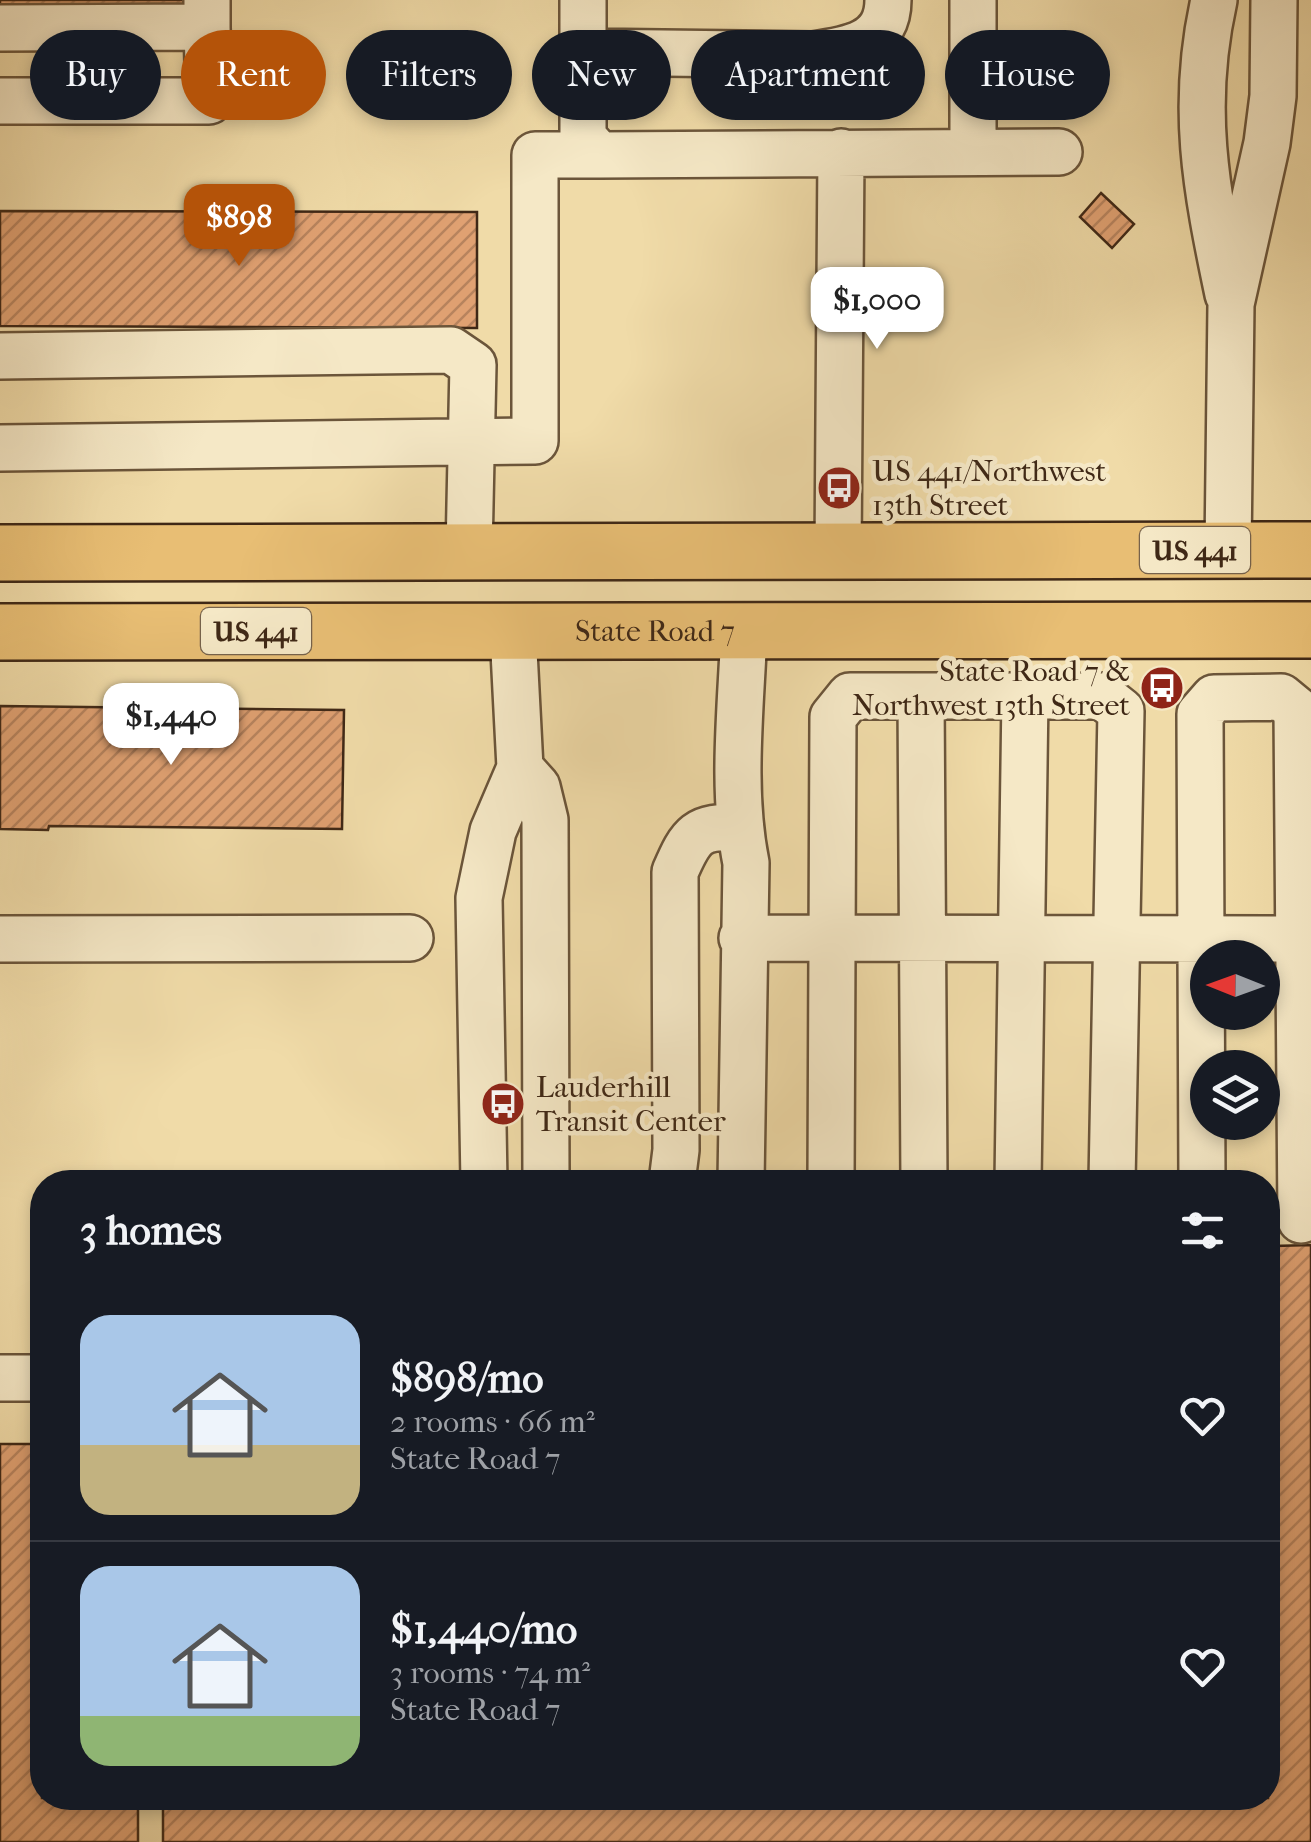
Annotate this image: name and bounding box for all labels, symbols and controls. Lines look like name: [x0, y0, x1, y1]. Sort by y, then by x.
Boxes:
chip: Buy: [30, 30, 161, 120]
chip: Rent: [181, 30, 326, 120]
chip: Filters: [346, 30, 512, 120]
chip: New: [532, 30, 671, 120]
chip: Apartment: [691, 30, 925, 120]
chip: House: [945, 30, 1110, 120]
pin: $898: [180, 184, 298, 269]
text: $898: [206, 198, 272, 235]
pin: $1,000: [796, 267, 958, 352]
text: $1,000: [833, 281, 921, 318]
place label: US 441/Northwest 13th Street: [872, 454, 1107, 523]
bus stop icon: US 441/Northwest 13th Street: [816, 465, 862, 511]
road number: US 441: [1140, 527, 1250, 573]
road number: US 441: [201, 608, 311, 654]
street label: State Road 7: [575, 614, 735, 649]
place label: State Road 7 & Northwest 13th Street: [852, 654, 1130, 723]
bus stop icon: State Road 7 & Northwest 13th Street: [1139, 665, 1185, 711]
pin: $1,440: [90, 683, 252, 768]
text: $1,440: [125, 697, 217, 734]
north arrow: [1190, 940, 1280, 1030]
map controls: [1190, 940, 1280, 1140]
button: layers: [1190, 1050, 1280, 1140]
place label: Lauderhill Transit Center: [536, 1070, 726, 1139]
bus stop icon: Lauderhill Transit Center: [480, 1081, 526, 1127]
icon: filters: [1175, 1203, 1230, 1258]
text: 3 homes: [80, 1206, 222, 1255]
text: $898/mo: [390, 1354, 544, 1403]
icon: home: [160, 1355, 280, 1475]
icon: heart: [1175, 1388, 1230, 1443]
text: 2 rooms · 66 m²: [390, 1403, 595, 1440]
text: State Road 7: [390, 1440, 560, 1477]
text: $1,440/mo: [390, 1605, 577, 1654]
icon: home: [160, 1606, 280, 1726]
icon: heart: [1175, 1639, 1230, 1694]
text: 3 rooms · 74 m²: [390, 1654, 590, 1691]
text: State Road 7: [390, 1691, 560, 1728]

